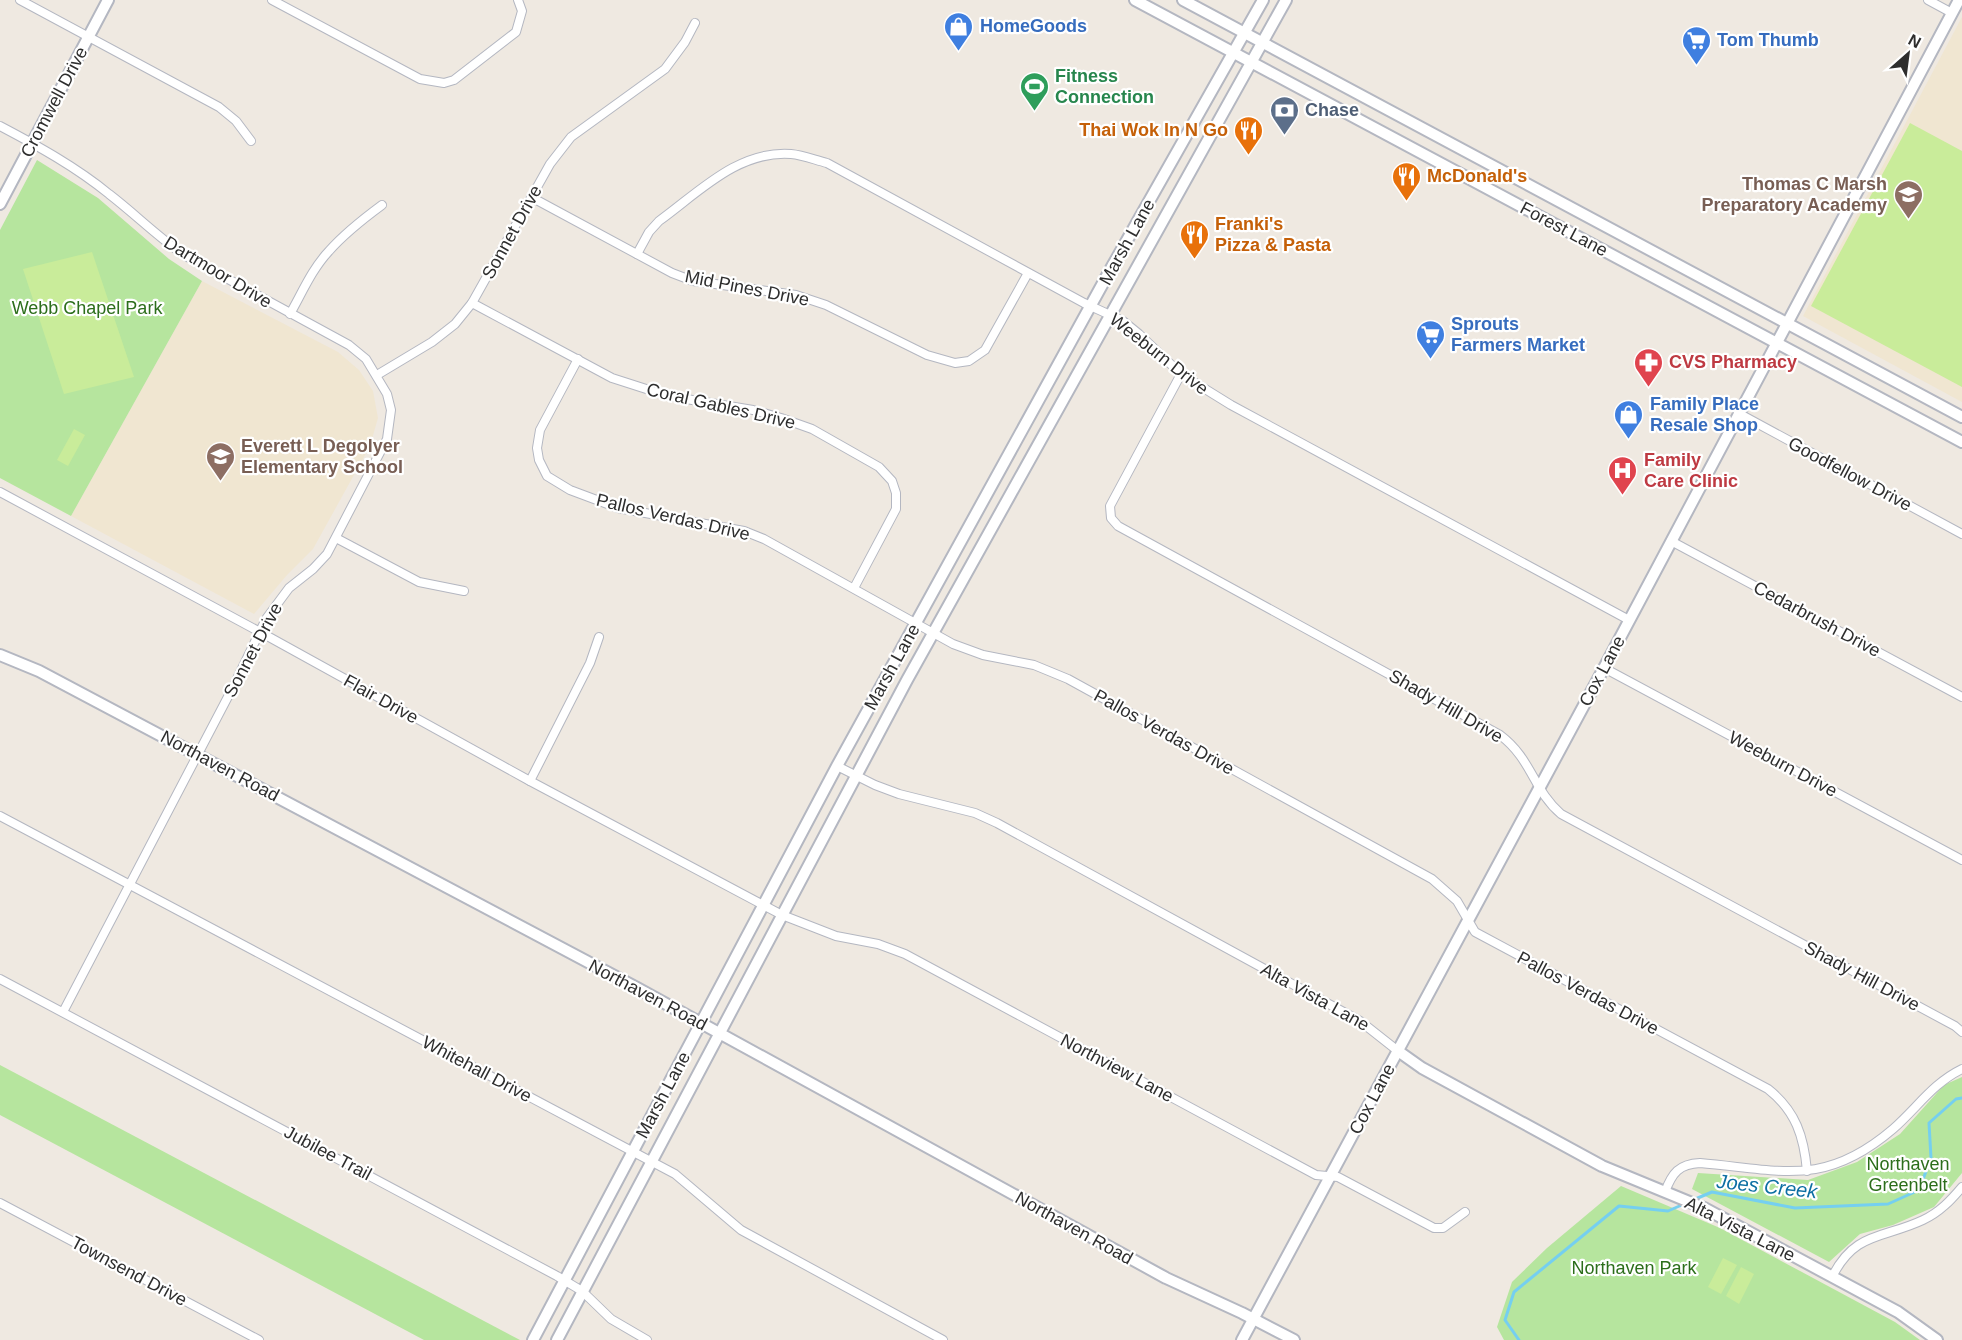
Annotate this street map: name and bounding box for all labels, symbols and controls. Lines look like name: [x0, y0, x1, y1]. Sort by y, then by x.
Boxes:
shop icon: HomeGoods: [943, 10, 975, 52]
place label: HomeGoods: [980, 16, 1087, 36]
supermarket icon: Tom Thumb: [1680, 24, 1712, 66]
north arrow: [1878, 24, 1938, 84]
place label: Tom Thumb: [1717, 30, 1819, 50]
text: N: [1906, 31, 1924, 51]
street label: Cromwell Drive: [17, 43, 91, 161]
place label: Fitness Connection: [1055, 66, 1154, 107]
sports icon: Fitness Connection: [1018, 70, 1050, 112]
bank icon: Chase: [1268, 94, 1300, 136]
place label: Chase: [1305, 100, 1359, 120]
restaurant icon: Thai Wok In N Go: [1233, 114, 1265, 156]
place label: Thai Wok In N Go: [1079, 120, 1228, 140]
restaurant icon: McDonald's: [1390, 160, 1422, 202]
place label: McDonald's: [1427, 166, 1527, 186]
place label: Thomas C Marsh Preparatory Academy: [1702, 174, 1887, 215]
school or university icon: Thomas C Marsh Preparatory Academy: [1892, 178, 1924, 220]
street label: Sonnet Drive: [478, 182, 546, 282]
street label: Marsh Lane: [1095, 196, 1159, 288]
street label: Forest Lane: [1517, 198, 1611, 260]
place label: Franki's Pizza & Pasta: [1215, 214, 1332, 255]
restaurant icon: Franki's Pizza & Pasta: [1178, 218, 1210, 260]
street label: Dartmoor Drive: [161, 232, 275, 312]
street label: Mid Pines Drive: [683, 266, 811, 310]
park label: Webb Chapel Park: [12, 298, 163, 318]
street label: Weeburn Drive: [1106, 309, 1212, 399]
place label: Sprouts Farmers Market: [1451, 314, 1585, 355]
supermarket icon: Sprouts Farmers Market: [1414, 318, 1446, 360]
pharmacy icon: CVS Pharmacy: [1632, 346, 1664, 388]
place label: CVS Pharmacy: [1669, 352, 1797, 372]
street label: Coral Gables Drive: [645, 379, 797, 433]
place label: Family Place Resale Shop: [1650, 394, 1759, 435]
shop icon: Family Place Resale Shop: [1613, 398, 1645, 440]
street label: Goodfellow Drive: [1785, 433, 1915, 515]
place label: Everett L Degolyer Elementary School: [241, 436, 403, 477]
school or university icon: Everett L Degolyer Elementary School: [204, 440, 236, 482]
place label: Family Care Clinic: [1644, 450, 1738, 491]
hospital icon: Family Care Clinic: [1607, 454, 1639, 496]
street label: Pallos Verdas Drive: [594, 490, 752, 544]
street label: Cedarbrush Drive: [1750, 577, 1884, 661]
street label: Sonnet Drive: [220, 599, 286, 701]
street label: Marsh Lane: [860, 621, 924, 713]
street label: Cox Lane: [1575, 632, 1629, 710]
street label: Shady Hill Drive: [1386, 665, 1506, 747]
street label: Flair Drive: [340, 670, 422, 728]
street label: Pallos Verdas Drive: [1090, 685, 1238, 779]
street label: Northaven Road: [157, 726, 283, 806]
street label: Weeburn Drive: [1725, 727, 1841, 801]
street label: Shady Hill Drive: [1801, 937, 1923, 1015]
street label: Pallos Verdas Drive: [1514, 947, 1662, 1039]
street label: Northaven Road: [585, 955, 711, 1035]
street label: Alta Vista Lane: [1257, 959, 1373, 1035]
street label: Northview Lane: [1057, 1030, 1177, 1106]
street label: Whitehall Drive: [419, 1032, 535, 1106]
street label: Marsh Lane: [632, 1048, 694, 1142]
street label: Cox Lane: [1345, 1060, 1399, 1138]
street label: Jubilee Trail: [281, 1122, 375, 1184]
park label: Northaven Greenbelt: [1866, 1154, 1950, 1195]
water label: Joes Creek: [1715, 1170, 1819, 1202]
street label: Northaven Road: [1012, 1187, 1136, 1269]
street label: Alta Vista Lane: [1682, 1193, 1798, 1265]
street label: Townsend Drive: [68, 1232, 190, 1310]
park label: Northaven Park: [1571, 1258, 1698, 1278]

